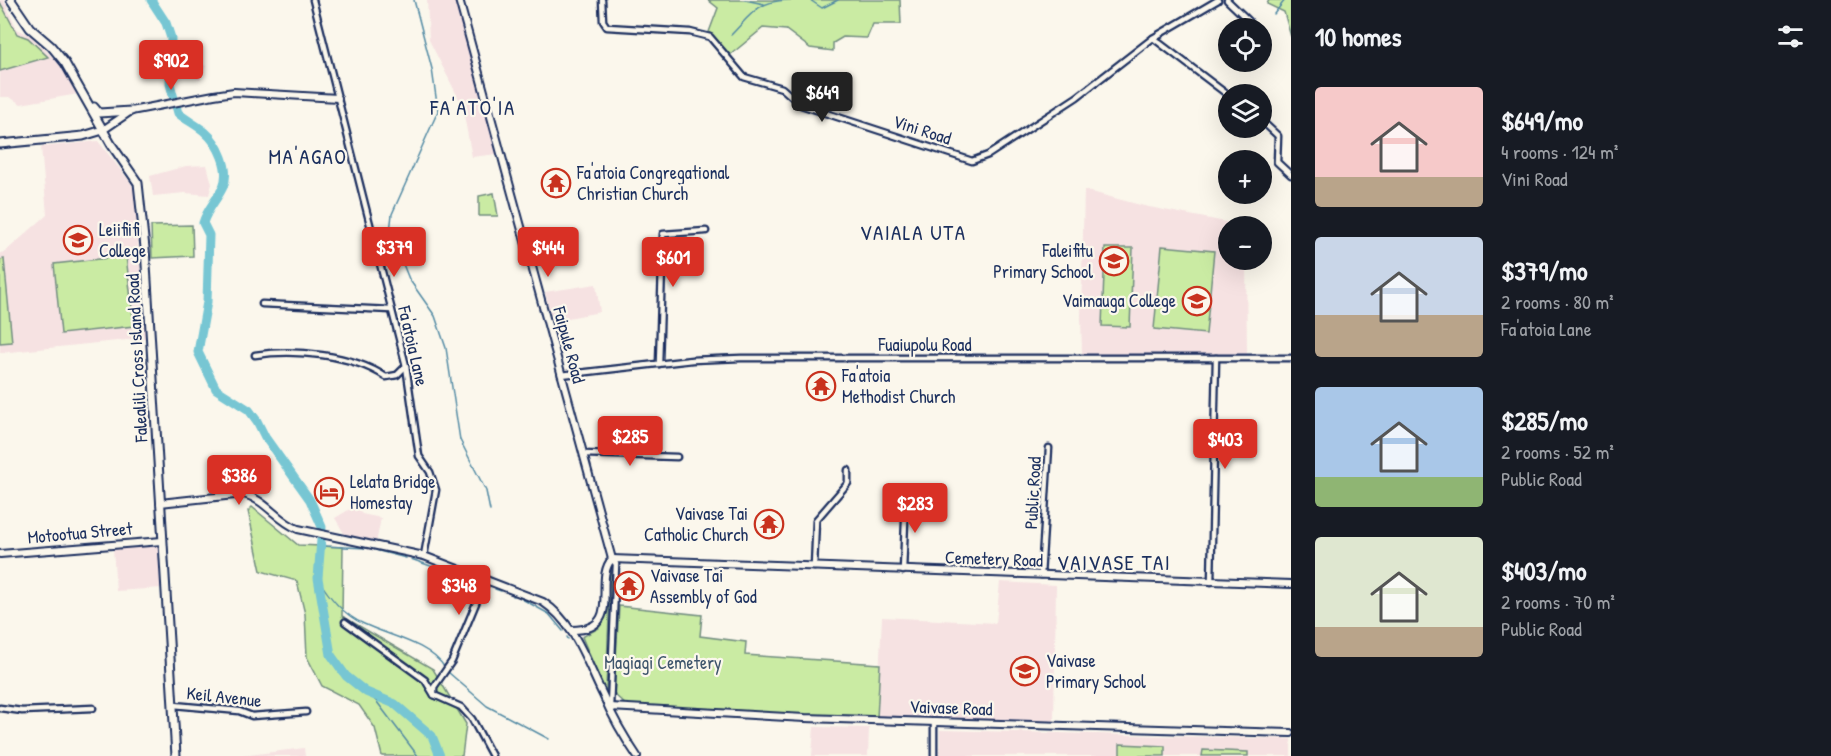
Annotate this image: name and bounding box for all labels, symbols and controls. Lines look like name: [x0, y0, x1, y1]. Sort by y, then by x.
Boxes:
map controls: [1218, 18, 1272, 270]
button: locate: [1218, 18, 1272, 72]
text: 10 homes: [1315, 19, 1402, 54]
icon: filters: [1774, 20, 1807, 53]
pin: $902: [135, 40, 207, 91]
text: $902: [153, 46, 189, 73]
pin: $649: [786, 72, 858, 123]
text: $649: [806, 78, 838, 105]
button: layers: [1218, 84, 1272, 138]
district label: FA'ATO'IA: [429, 93, 516, 122]
text: $649/mo: [1501, 103, 1583, 138]
street label: Vini Road: [890, 108, 955, 151]
icon: home: [1363, 111, 1435, 183]
text: 4 rooms · 124 m²: [1501, 138, 1618, 165]
district label: MA'AGAO: [269, 142, 347, 171]
button: +: [1218, 150, 1272, 204]
place label: Fa'atoia Congregational Christian Church: [576, 160, 730, 206]
text: Vini Road: [1501, 165, 1568, 192]
temple icon: Fa'atoia Congregational Christian Church: [540, 167, 572, 199]
button: −: [1218, 216, 1272, 270]
place label: Leiifiifi College: [99, 217, 146, 263]
district label: VAIALA UTA: [860, 218, 966, 247]
school or university icon: Leiifiifi College: [62, 224, 94, 256]
pin: $379: [358, 227, 430, 278]
pin: $444: [512, 227, 584, 278]
text: $379: [376, 233, 412, 260]
text: $444: [532, 233, 564, 260]
pin: $601: [637, 237, 709, 288]
place label: Faleifitu Primary School: [993, 238, 1093, 284]
text: $601: [656, 243, 690, 270]
school or university icon: Faleifitu Primary School: [1098, 245, 1130, 277]
text: $379/mo: [1501, 253, 1587, 288]
icon: home: [1363, 261, 1435, 333]
street label: Falealili Cross Island Road: [120, 273, 153, 444]
school or university icon: Vaimauga College: [1181, 285, 1213, 317]
place label: Vaimauga College: [1062, 288, 1176, 313]
text: 2 rooms · 80 m²: [1501, 288, 1614, 315]
street label: Fa'atoia Lane: [392, 302, 435, 388]
street label: Faipule Road: [547, 303, 592, 386]
text: Fa'atoia Lane: [1501, 315, 1592, 342]
street label: Fuaiupolu Road: [878, 332, 971, 357]
place label: Fa'atoia Methodist Church: [841, 363, 956, 409]
temple icon: Fa'atoia Methodist Church: [805, 370, 837, 402]
text: $285/mo: [1501, 403, 1588, 438]
icon: home: [1363, 411, 1435, 483]
pin: $285: [594, 416, 666, 467]
pin: $403: [1189, 419, 1261, 470]
text: $285: [612, 422, 648, 449]
text: $403: [1207, 425, 1243, 452]
text: 2 rooms · 52 m²: [1501, 438, 1614, 465]
pin: $386: [203, 455, 275, 506]
street label: Public Road: [1018, 456, 1047, 530]
text: $386: [221, 461, 257, 488]
text: Public Road: [1501, 465, 1582, 492]
place label: Lelata Bridge Homestay: [350, 469, 435, 515]
hotel icon: Lelata Bridge Homestay: [313, 476, 345, 508]
pin: $283: [879, 483, 951, 534]
text: $283: [896, 489, 934, 516]
place label: Vaivase Tai Catholic Church: [644, 501, 748, 547]
temple icon: Vaivase Tai Catholic Church: [753, 508, 785, 540]
street label: Motootua Street: [26, 515, 134, 550]
street label: Cemetery Road: [945, 544, 1043, 573]
district label: VAIVASE TAI: [1057, 548, 1171, 577]
text: $403/mo: [1501, 553, 1586, 588]
icon: home: [1363, 561, 1435, 633]
place label: Vaivase Tai Assembly of God: [650, 563, 757, 609]
pin: $348: [423, 565, 495, 616]
temple icon: Vaivase Tai Assembly of God: [613, 570, 645, 602]
text: $348: [441, 571, 477, 598]
text: 2 rooms · 70 m²: [1501, 588, 1615, 615]
text: Public Road: [1501, 615, 1582, 642]
place label: Vaivase Primary School: [1046, 648, 1146, 694]
park label: Magiagi Cemetery: [604, 650, 722, 675]
school or university icon: Vaivase Primary School: [1009, 655, 1041, 687]
street label: Keil Avenue: [185, 680, 263, 713]
street label: Vaivase Road: [909, 694, 993, 721]

